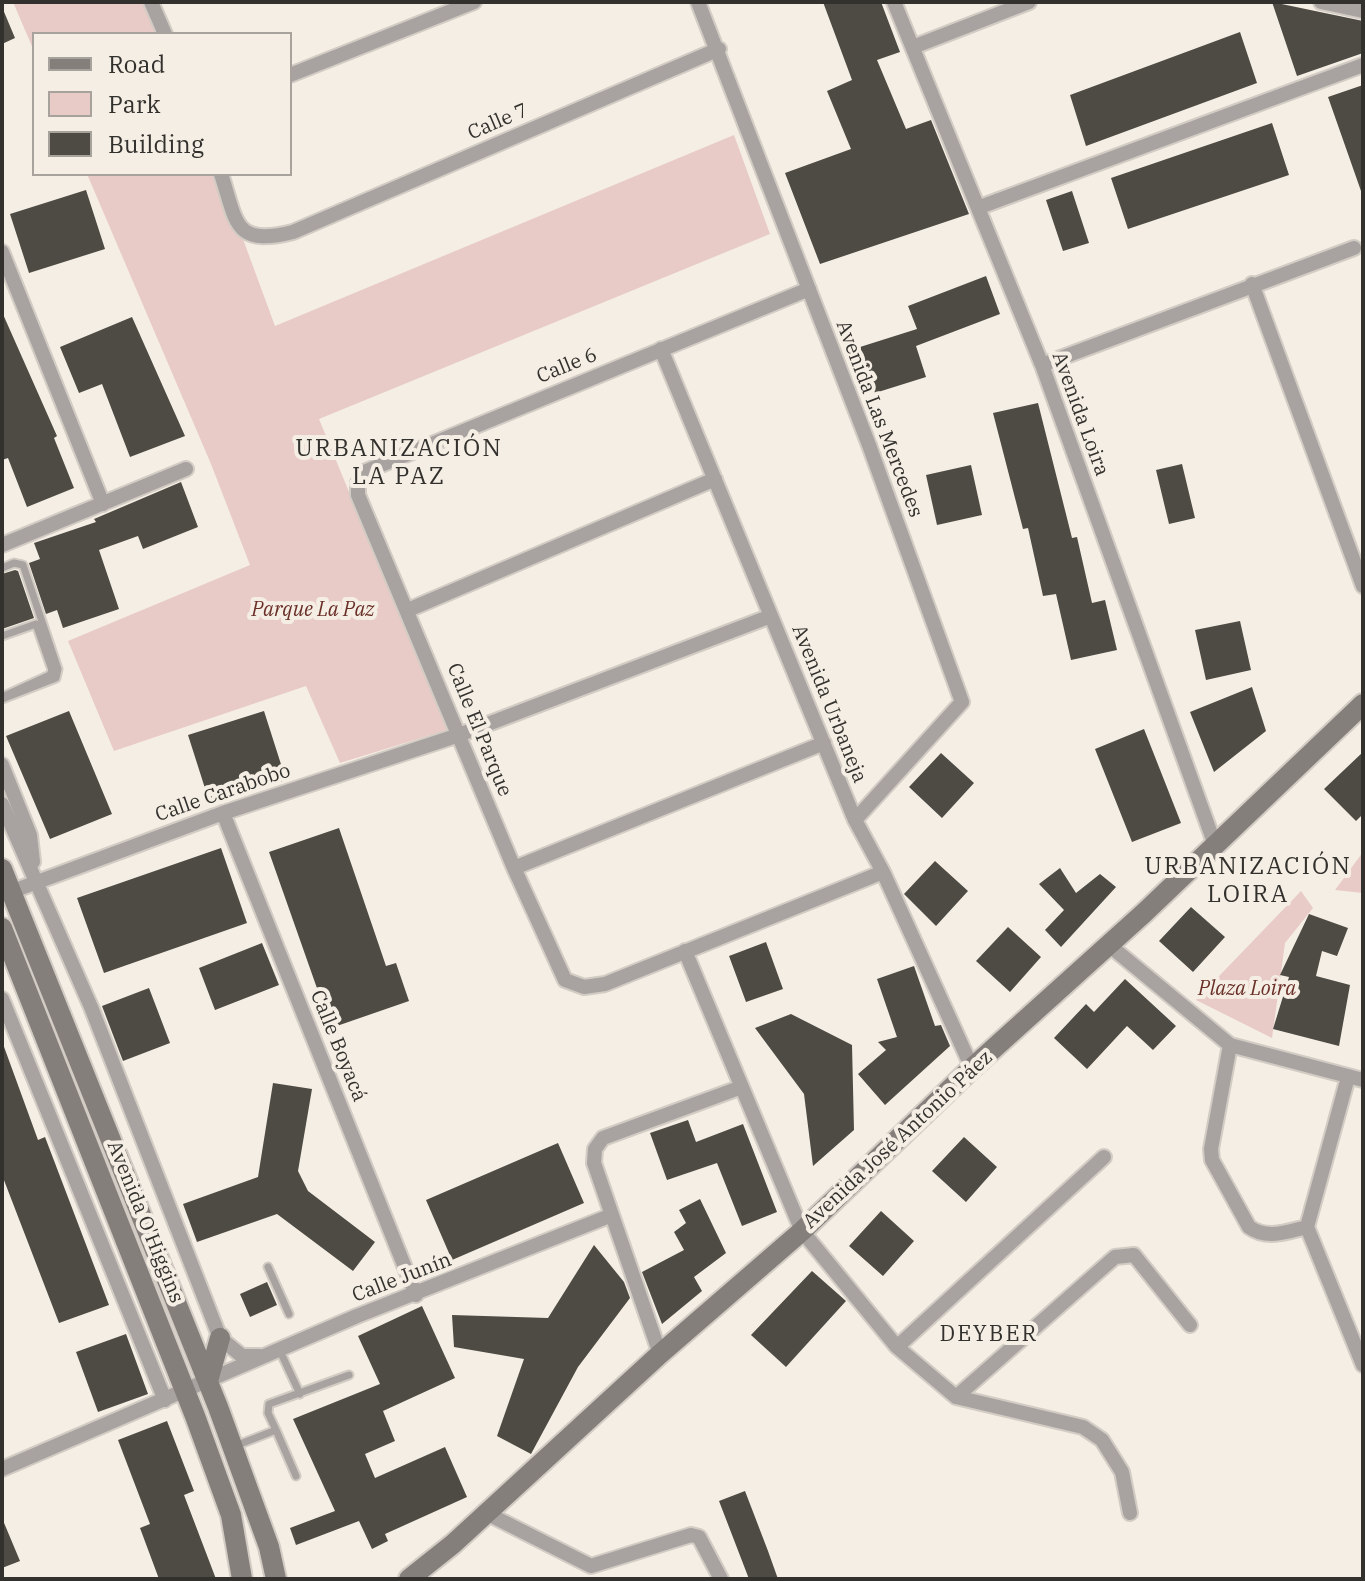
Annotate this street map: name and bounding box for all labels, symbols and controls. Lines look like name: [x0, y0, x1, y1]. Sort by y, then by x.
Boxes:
legend: [32, 32, 292, 176]
text: Road: [108, 48, 165, 80]
text: Park: [108, 88, 160, 120]
street label: Calle 7: [464, 99, 532, 145]
text: Building: [108, 128, 204, 160]
street label: Avenida Las Mercedes: [830, 317, 928, 521]
street label: Calle 6: [533, 343, 601, 389]
street label: Avenida Loira: [1046, 349, 1114, 479]
district label: URBANIZACIÓN LA PAZ: [295, 435, 503, 491]
park label: Parque La Paz: [252, 598, 374, 622]
street label: Avenida Urbaneja: [786, 621, 872, 787]
street label: Calle El Parque: [441, 660, 517, 800]
street label: Calle Carabobo: [152, 759, 294, 827]
district label: URBANIZACIÓN LOIRA: [1144, 853, 1352, 909]
park label: Plaza Loira: [1198, 977, 1296, 1001]
street label: Calle Boyacá: [305, 987, 371, 1105]
street label: Avenida José Antonio Páez: [798, 1046, 998, 1234]
street label: Avenida O'Higgins: [102, 1137, 188, 1307]
street label: Calle Junín: [349, 1248, 455, 1308]
district label: DEYBER: [940, 1322, 1038, 1348]

